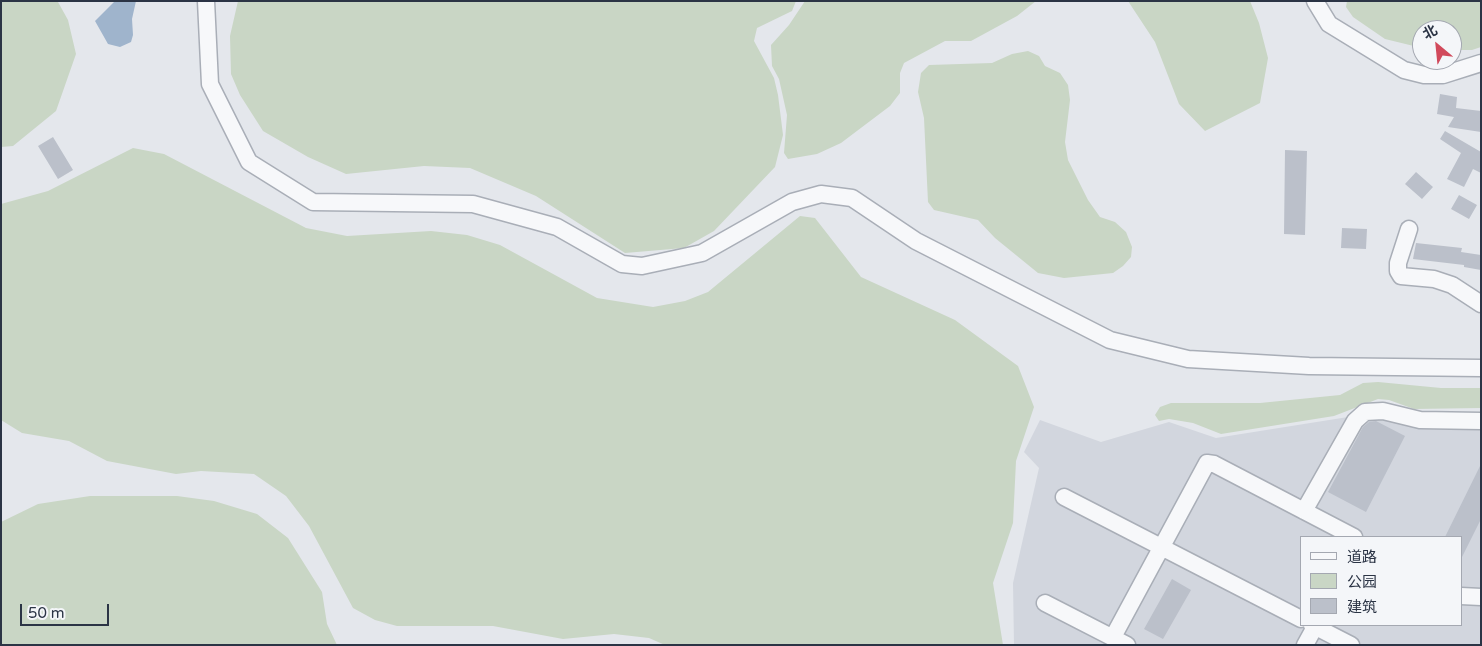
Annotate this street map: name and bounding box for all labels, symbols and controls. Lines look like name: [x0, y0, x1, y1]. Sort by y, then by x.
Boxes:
north arrow: [1412, 20, 1462, 70]
text: 北: [1420, 21, 1440, 43]
legend: [1300, 536, 1462, 626]
text: 道路: [1347, 548, 1377, 566]
text: 公园: [1347, 573, 1377, 591]
scale bar: [22, 594, 111, 626]
text: 建筑: [1347, 598, 1377, 616]
text: 50 m: [28, 604, 65, 622]

